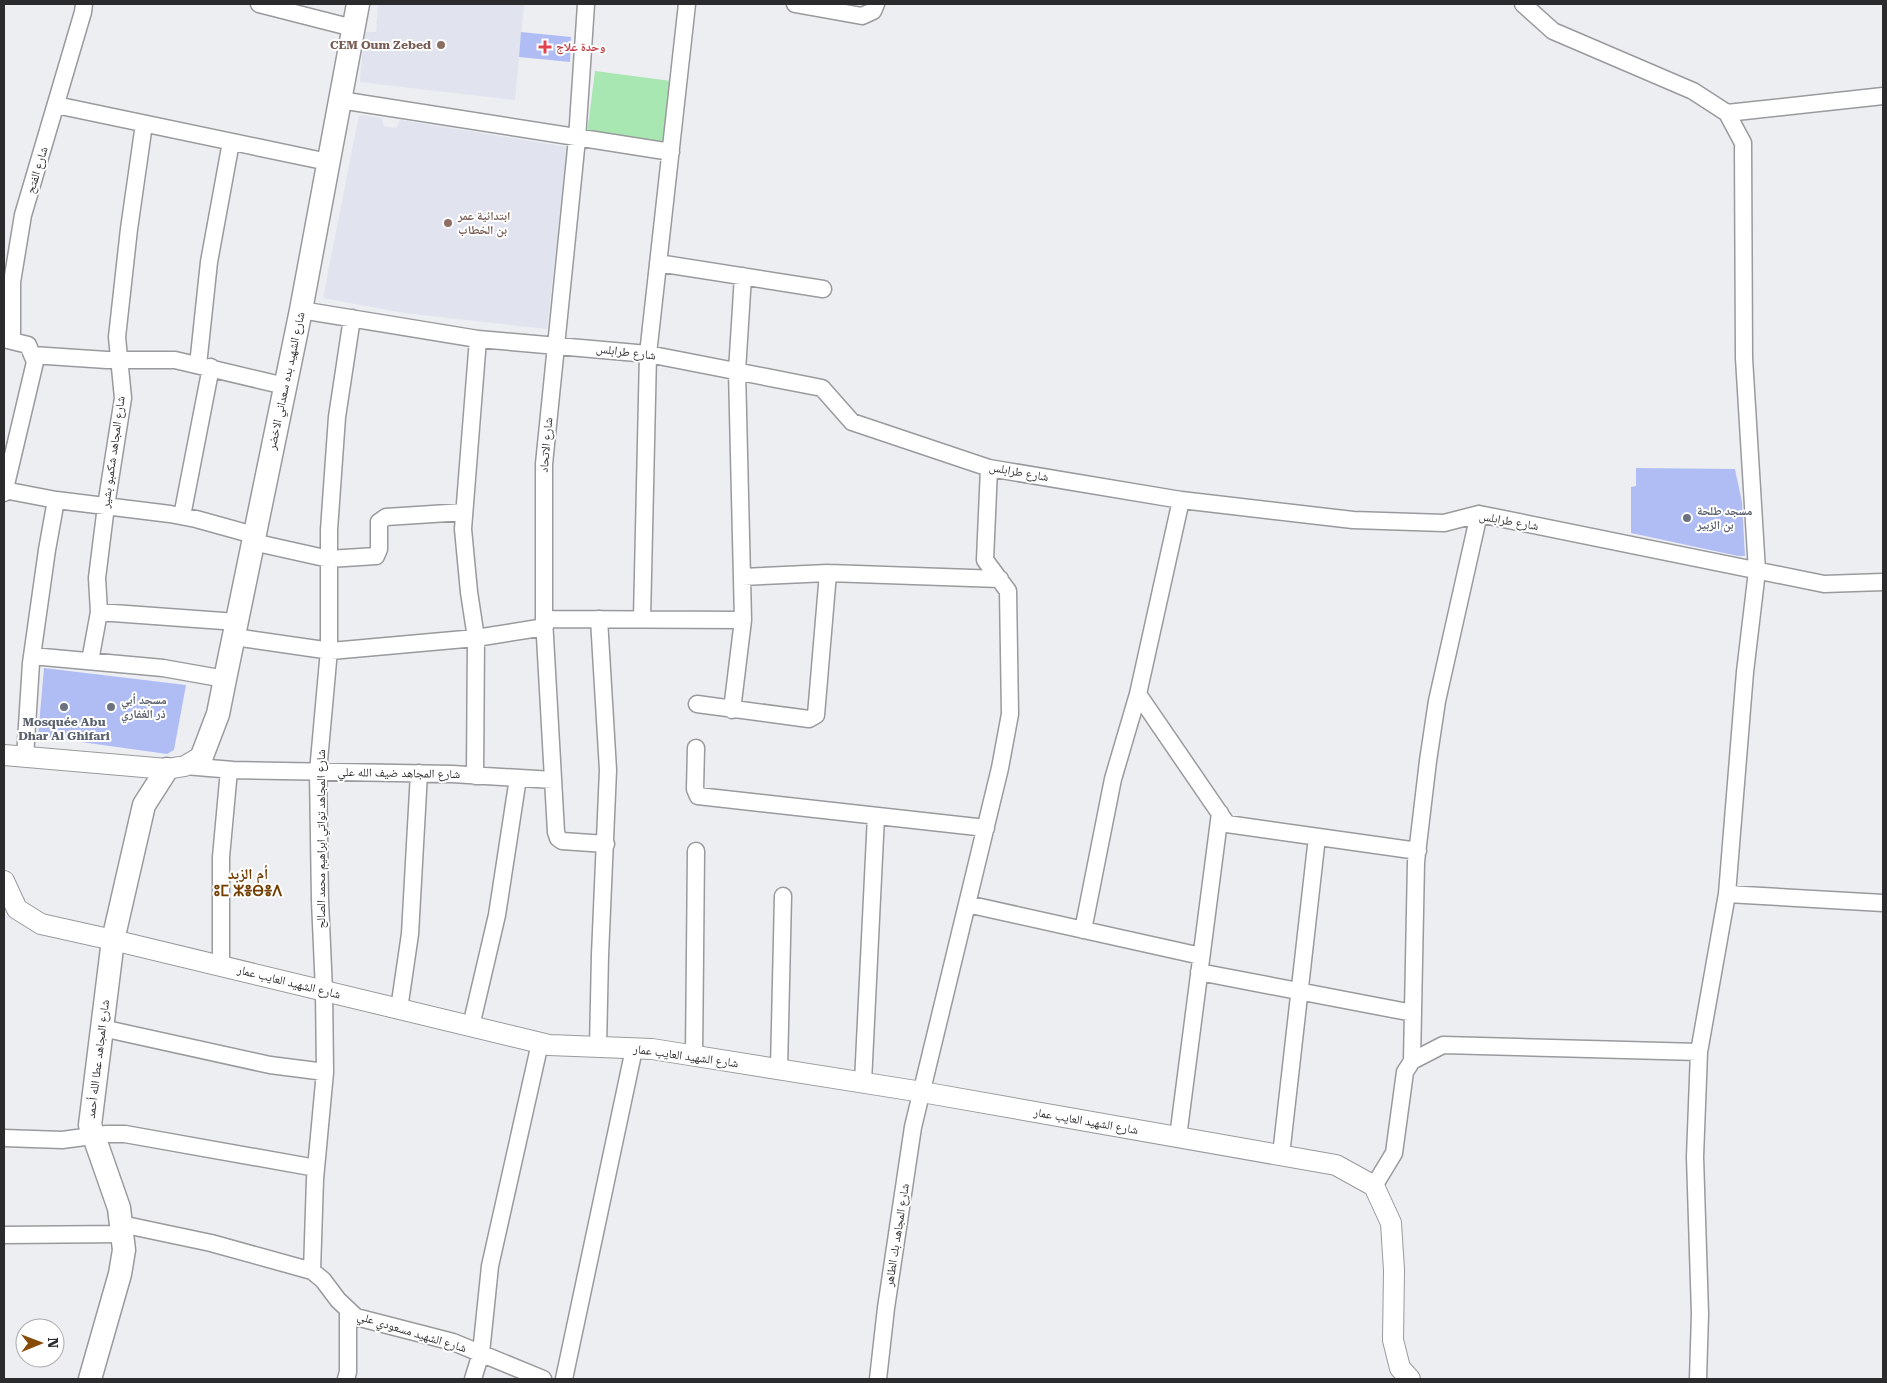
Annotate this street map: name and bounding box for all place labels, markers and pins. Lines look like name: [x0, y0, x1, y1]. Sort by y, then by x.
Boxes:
place label: CEM Oum Zebed: [330, 38, 431, 52]
marker: CEM Oum Zebed: [435, 39, 447, 51]
marker: وحدة علاج: [538, 40, 552, 54]
place label: وحدة علاج: [556, 40, 605, 55]
place label: ابتدائية عمر بن الخطاب: [457, 209, 510, 238]
marker: ابتدائية عمر بن الخطاب: [442, 217, 454, 229]
place label: مسجد طلحة بن الزبير: [1696, 504, 1753, 533]
marker: مسجد طلحة بن الزبير: [1681, 512, 1693, 524]
place label: مسجد أبي ذر الغفاري: [121, 693, 167, 724]
marker: Mosquée Abu Dhar Al Ghifari: [58, 701, 70, 713]
marker: مسجد أبي ذر الغفاري: [105, 701, 117, 713]
place label: Mosquée Abu Dhar Al Ghifari: [18, 715, 110, 743]

